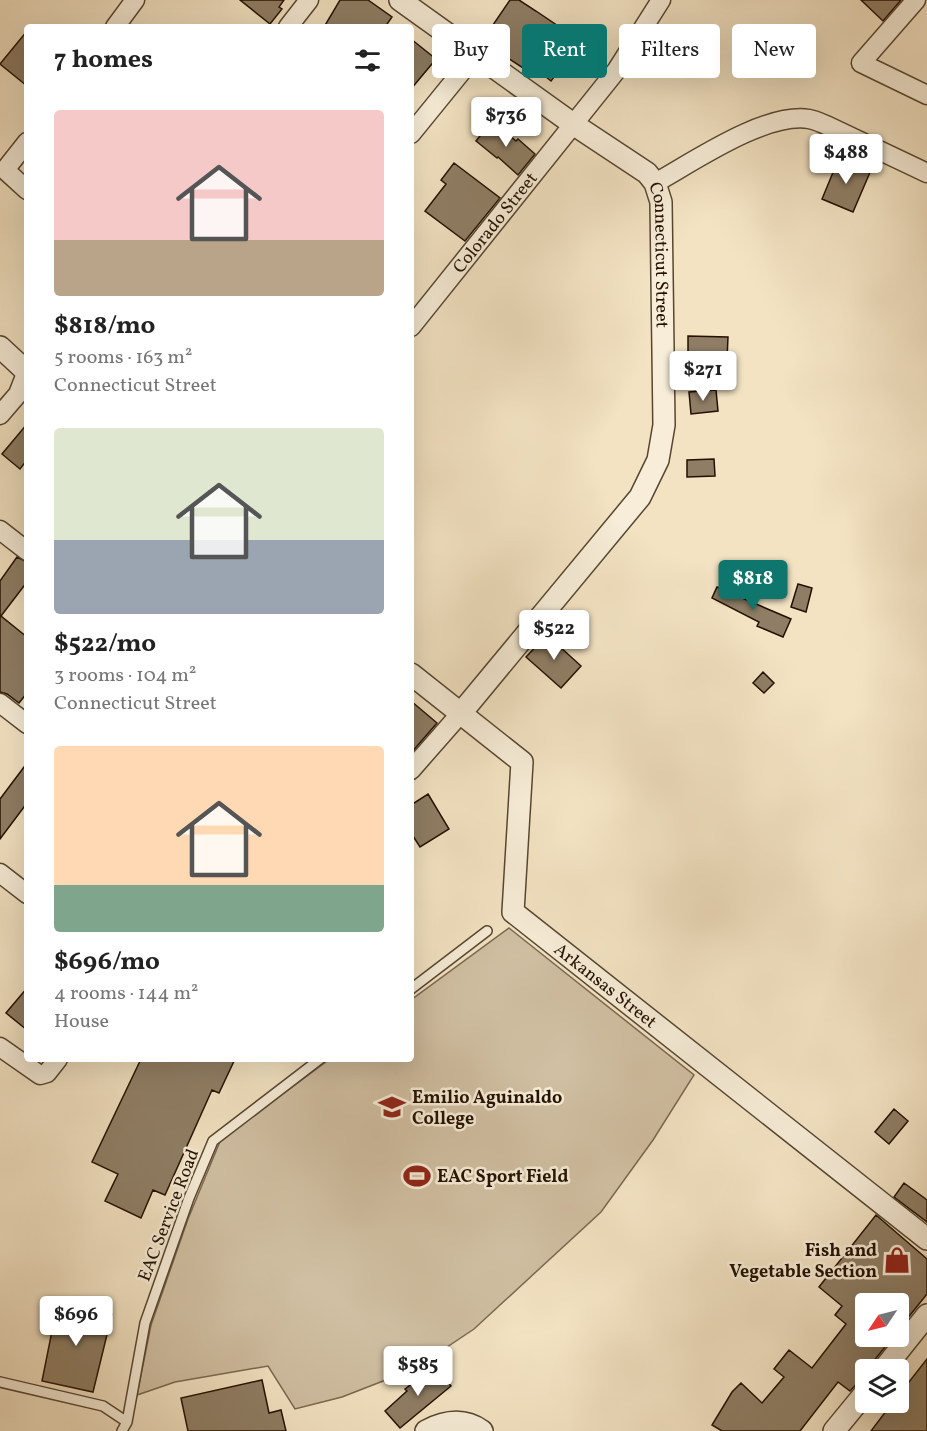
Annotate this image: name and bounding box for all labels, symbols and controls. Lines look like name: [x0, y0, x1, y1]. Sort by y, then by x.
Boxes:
chip: Buy: [432, 24, 510, 78]
chip: Rent: [522, 24, 607, 78]
chip: Filters: [619, 24, 720, 78]
chip: New: [732, 24, 816, 78]
text: 7 homes: [54, 42, 153, 78]
icon: filters: [351, 44, 384, 77]
pin: $736: [470, 97, 542, 148]
text: $736: [485, 102, 527, 130]
pin: $488: [810, 134, 882, 185]
text: $488: [824, 139, 868, 167]
icon: home: [165, 149, 273, 257]
street label: Colorado Street: [448, 167, 544, 279]
street label: Connecticut Street: [641, 179, 674, 328]
text: $818/mo: [54, 308, 155, 344]
text: 5 rooms · 163 m²: [54, 344, 192, 372]
pin: $271: [667, 351, 739, 402]
text: $271: [684, 356, 722, 384]
text: Connecticut Street: [54, 372, 217, 400]
icon: home: [165, 467, 273, 575]
pin: $818: [717, 560, 789, 611]
text: $818: [733, 565, 774, 593]
pin: $522: [518, 610, 590, 661]
text: $522: [533, 615, 575, 643]
text: $522/mo: [54, 626, 156, 662]
text: 3 rooms · 104 m²: [54, 662, 196, 690]
text: Connecticut Street: [54, 690, 217, 718]
icon: home: [165, 785, 273, 893]
street label: Arkansas Street: [548, 938, 662, 1035]
text: $696/mo: [54, 944, 160, 980]
text: 4 rooms · 144 m²: [54, 980, 199, 1008]
text: House: [54, 1008, 109, 1036]
place label: Emilio Aguinaldo College: [412, 1086, 562, 1132]
school or university icon: Emilio Aguinaldo College: [377, 1092, 407, 1122]
street label: EAC Service Road: [133, 1146, 206, 1285]
sports icon: EAC Sport Field: [402, 1161, 432, 1191]
place label: EAC Sport Field: [437, 1165, 568, 1190]
place label: Fish and Vegetable Section: [729, 1239, 877, 1285]
shop icon: Fish and Vegetable Section: [882, 1245, 912, 1275]
north arrow: [855, 1293, 909, 1347]
map controls: [855, 1293, 909, 1413]
pin: $696: [40, 1296, 112, 1347]
text: $696: [54, 1301, 98, 1329]
pin: $585: [382, 1346, 454, 1397]
text: $585: [398, 1351, 438, 1379]
button: layers: [855, 1359, 909, 1413]

